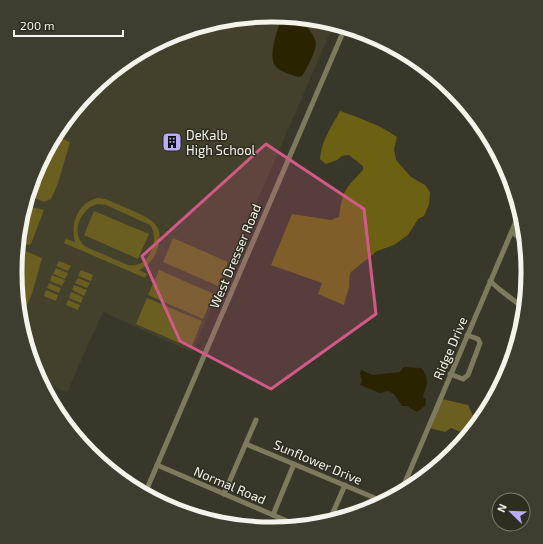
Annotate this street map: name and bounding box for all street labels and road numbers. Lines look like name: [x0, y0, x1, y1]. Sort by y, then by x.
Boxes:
street label: West Dresser Road: [206, 201, 264, 311]
street label: Ridge Drive: [430, 314, 470, 382]
street label: Sunflower Drive: [271, 436, 365, 488]
street label: Normal Road: [192, 463, 268, 507]

